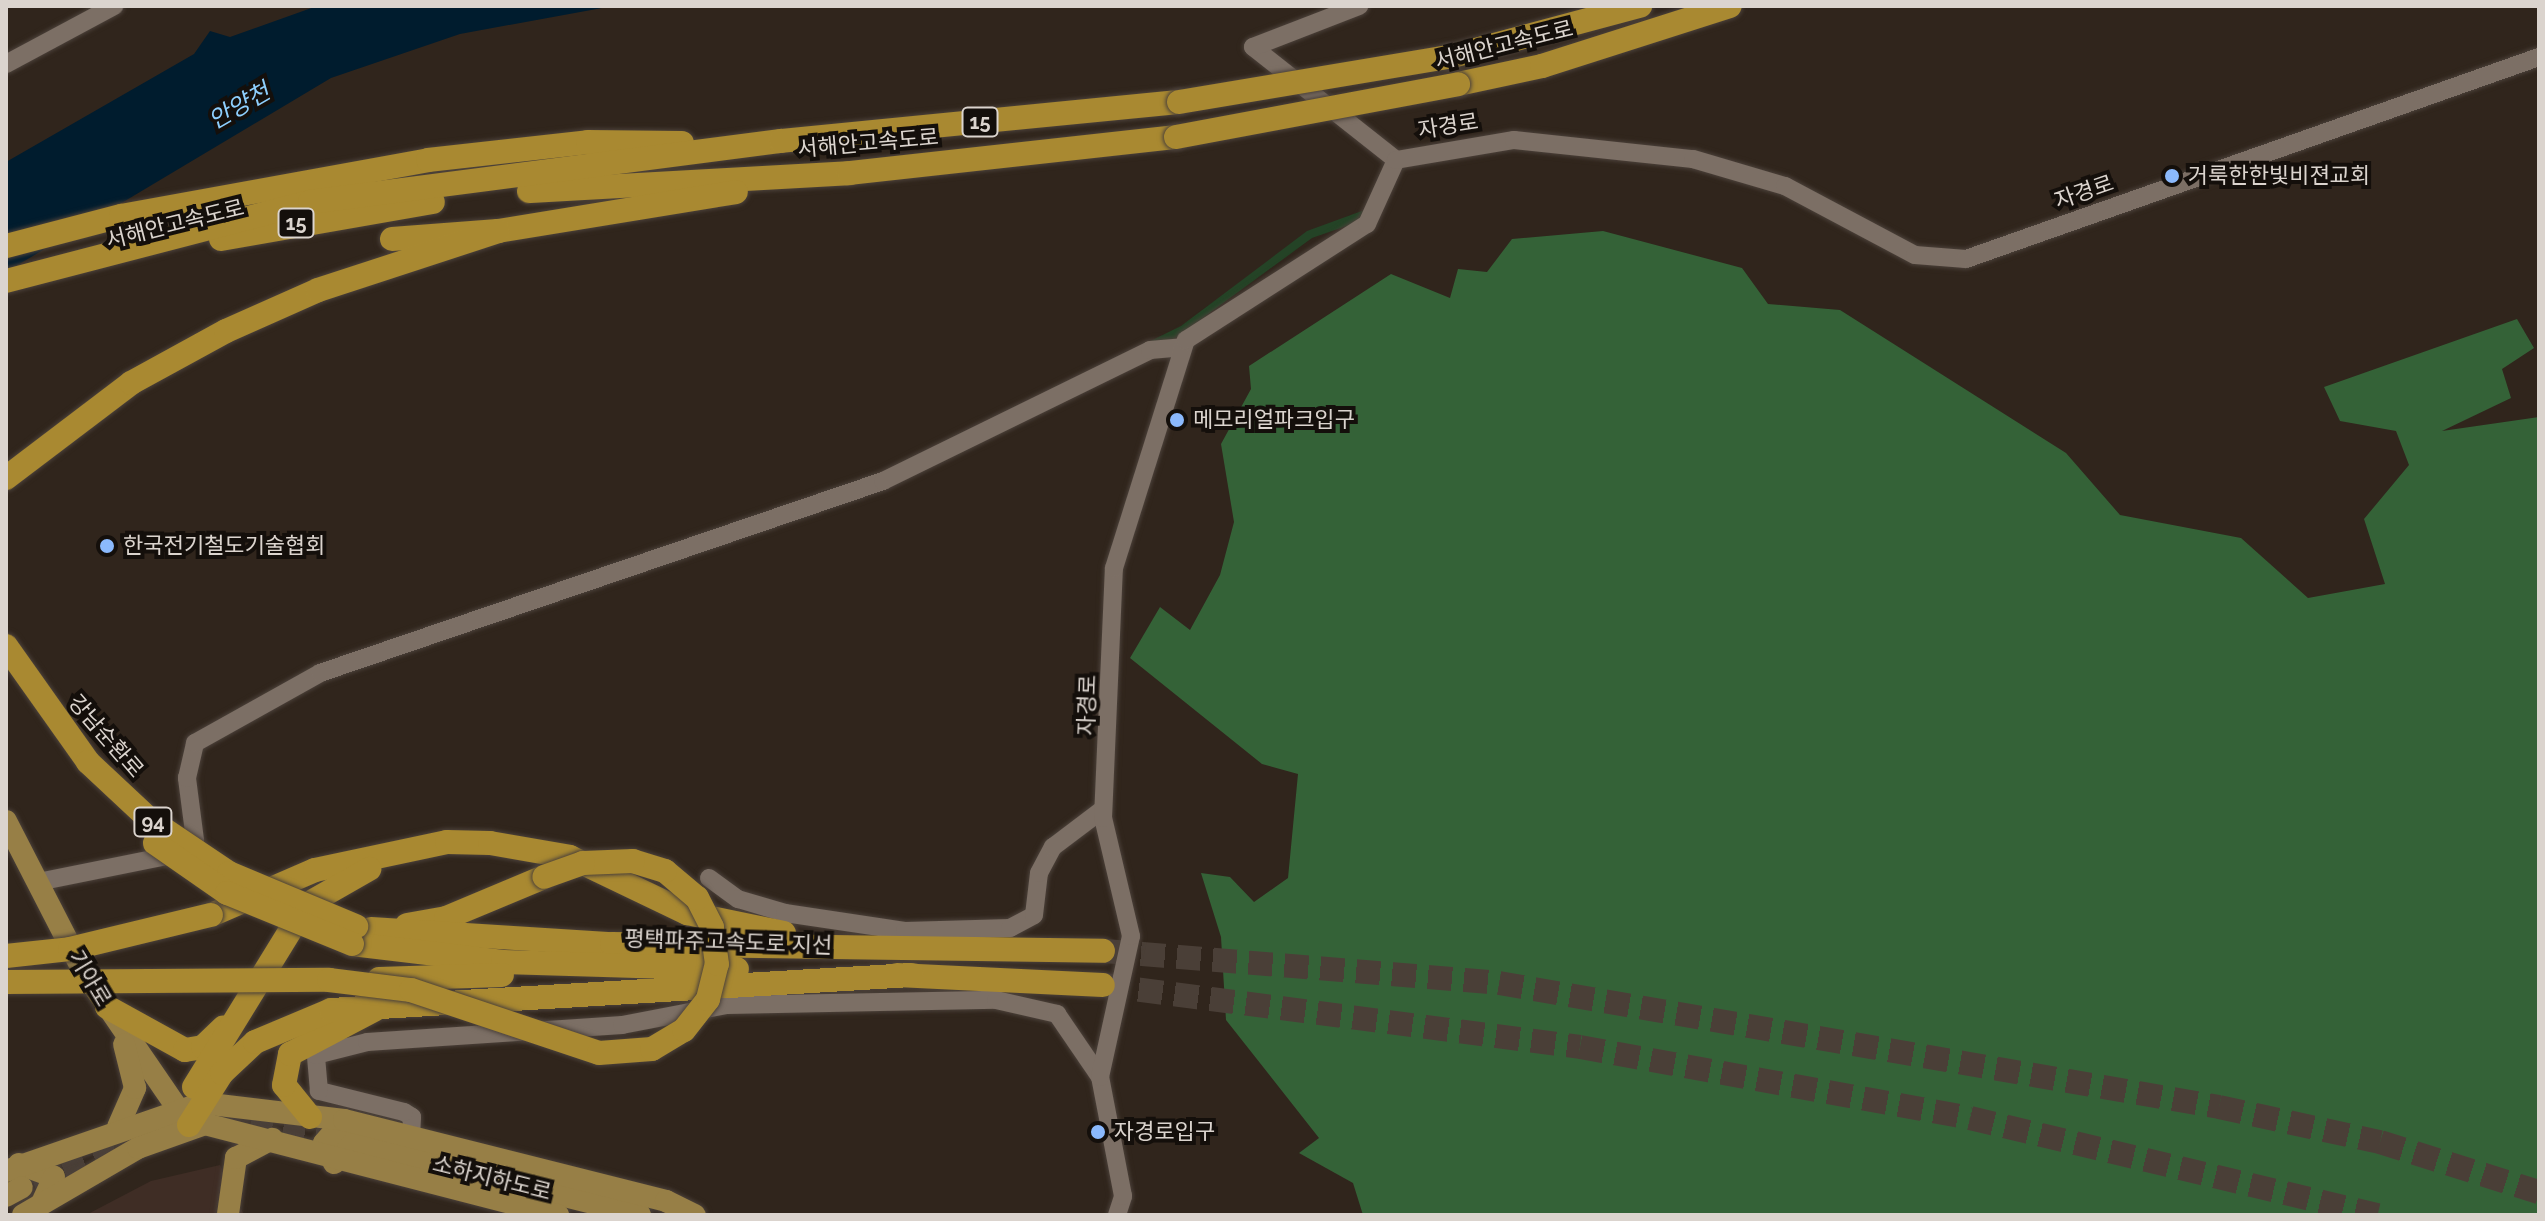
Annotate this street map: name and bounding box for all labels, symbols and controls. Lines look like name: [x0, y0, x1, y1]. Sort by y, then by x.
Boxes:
street label: 서해안고속도로: [1432, 15, 1576, 75]
water label: 안양천: [203, 77, 275, 135]
road number: 15: [960, 106, 1000, 138]
street label: 자경로: [1416, 108, 1480, 144]
street label: 서해안고속도로: [796, 124, 940, 162]
place label: 거룩한한빛비젼교회: [2188, 163, 2370, 189]
marker: 거룩한한빛비젼교회: [2163, 167, 2181, 185]
street label: 자경로: [2051, 170, 2117, 214]
street label: 서해안고속도로: [103, 194, 247, 254]
road number: 15: [276, 207, 316, 239]
place label: 메모리얼파크입구: [1193, 407, 1355, 433]
marker: 메모리얼파크입구: [1168, 411, 1186, 429]
place label: 한국전기철도기술협회: [123, 533, 325, 559]
marker: 한국전기철도기술협회: [98, 537, 116, 555]
street label: 자경로: [1073, 674, 1101, 736]
street label: 강남순환로: [63, 689, 149, 783]
road number: 94: [133, 806, 173, 838]
street label: 평택파주고속도로 지선: [624, 925, 832, 959]
street label: 기아로: [63, 945, 117, 1011]
place label: 자경로입구: [1114, 1119, 1215, 1145]
marker: 자경로입구: [1089, 1123, 1107, 1141]
street label: 소하지하도로: [430, 1151, 554, 1205]

